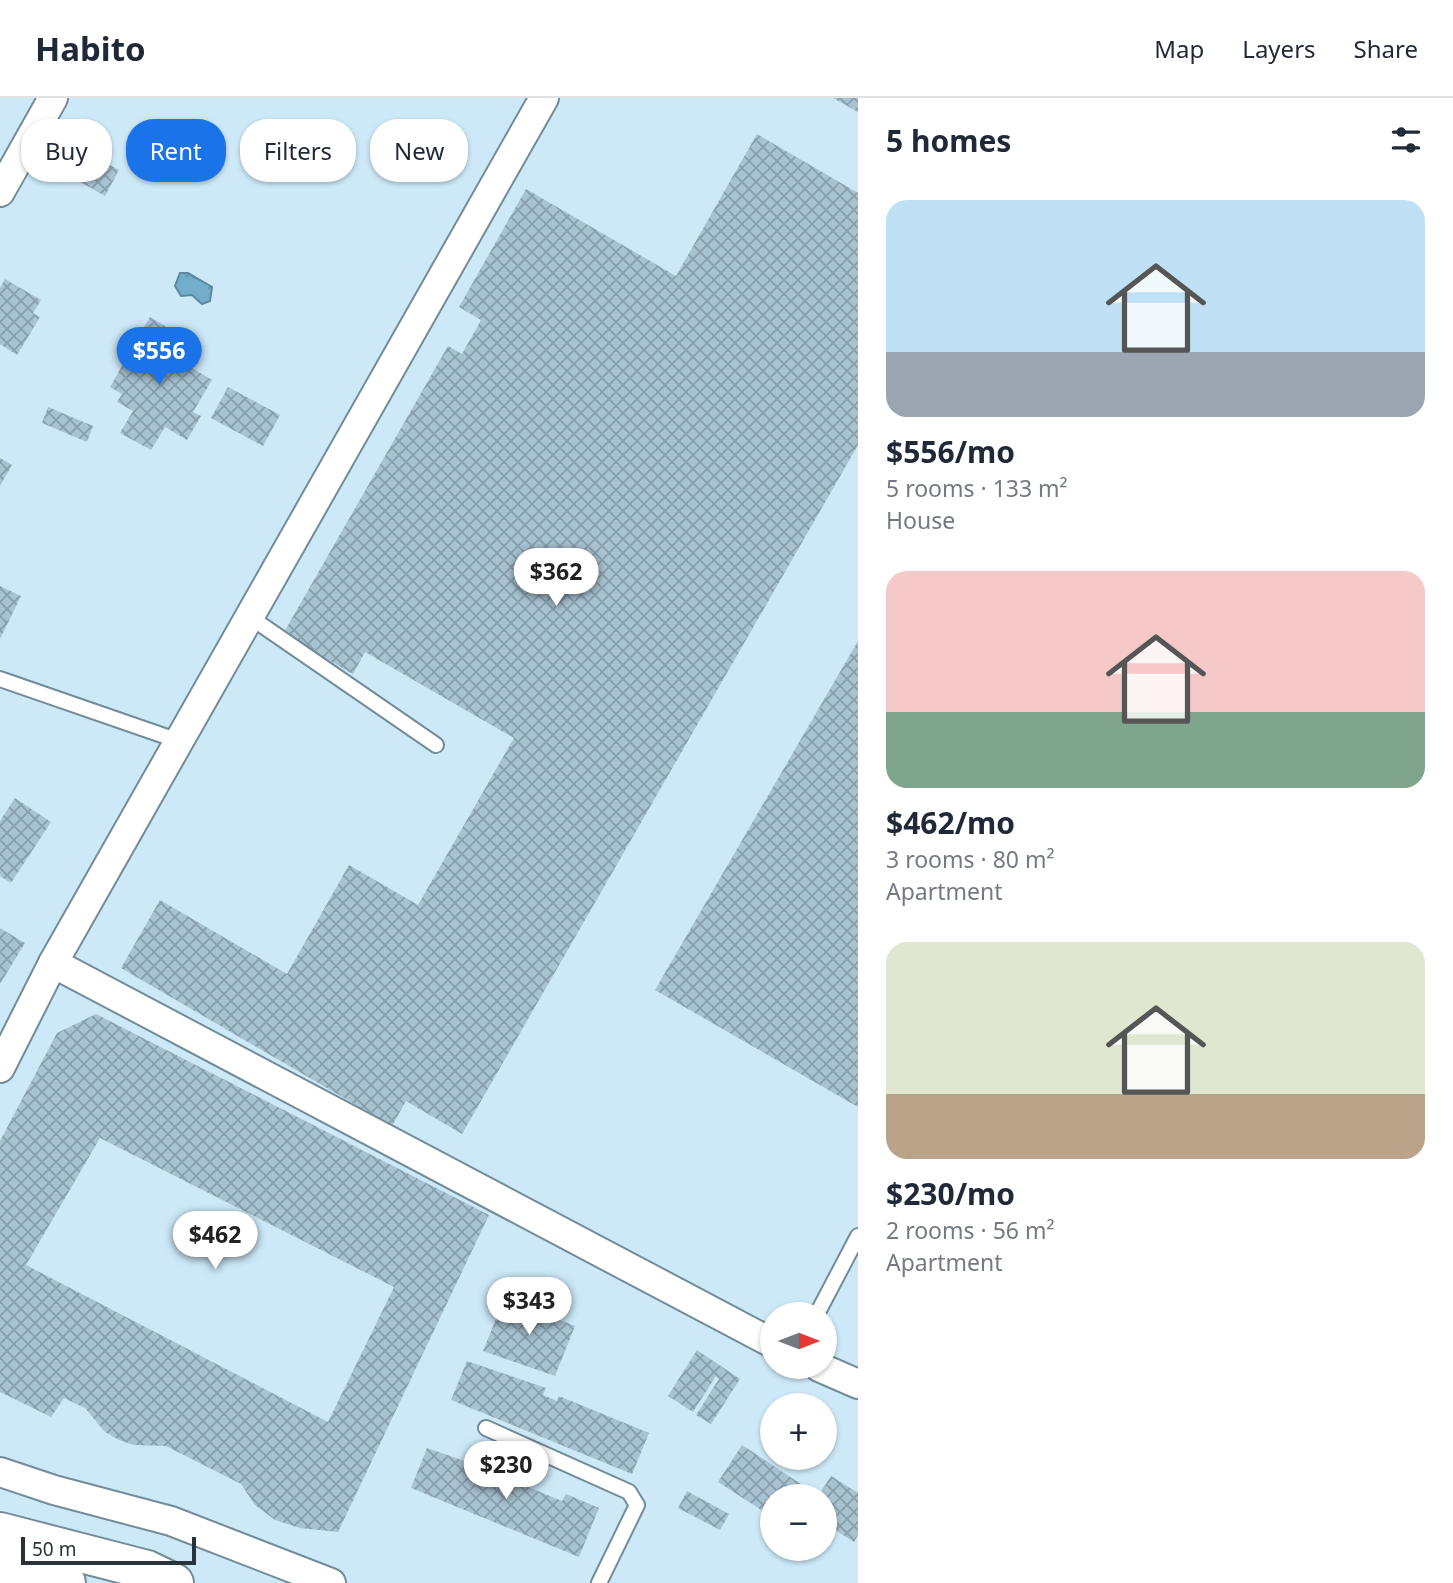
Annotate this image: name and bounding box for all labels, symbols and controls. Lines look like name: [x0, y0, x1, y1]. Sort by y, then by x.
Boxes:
text: Habito: [35, 26, 146, 71]
text: Map: [1154, 32, 1204, 65]
text: Layers: [1242, 32, 1316, 65]
text: Share: [1354, 32, 1418, 65]
chip: Buy: [21, 119, 112, 182]
chip: Rent: [126, 119, 226, 182]
chip: Filters: [240, 119, 356, 182]
chip: New: [370, 119, 468, 182]
text: 5 homes: [886, 120, 1011, 161]
icon: filters: [1387, 121, 1425, 159]
icon: home: [1093, 245, 1219, 371]
pin: $556: [118, 328, 200, 387]
text: $556: [133, 334, 185, 366]
text: $556/mo: [886, 431, 1015, 472]
text: 5 rooms · 133 m²: [886, 472, 1068, 504]
text: House: [886, 504, 955, 536]
pin: $362: [515, 548, 597, 608]
text: $362: [530, 555, 582, 587]
icon: home: [1093, 616, 1219, 742]
text: $462/mo: [886, 802, 1015, 843]
text: 3 rooms · 80 m²: [886, 843, 1055, 875]
text: Apartment: [886, 875, 1003, 907]
icon: home: [1093, 987, 1219, 1113]
text: $230/mo: [886, 1173, 1015, 1214]
pin: $462: [174, 1212, 256, 1271]
text: 2 rooms · 56 m²: [886, 1214, 1055, 1246]
text: $462: [189, 1218, 241, 1250]
text: Apartment: [886, 1246, 1003, 1278]
pin: $343: [488, 1278, 570, 1337]
text: $343: [503, 1284, 555, 1316]
north arrow: [760, 1302, 836, 1379]
map controls: [760, 1302, 837, 1561]
button: +: [760, 1393, 837, 1470]
pin: $230: [465, 1442, 547, 1501]
text: $230: [480, 1448, 532, 1480]
button: −: [760, 1484, 837, 1561]
scale bar: [21, 1534, 196, 1566]
text: 50 m: [32, 1536, 76, 1562]

